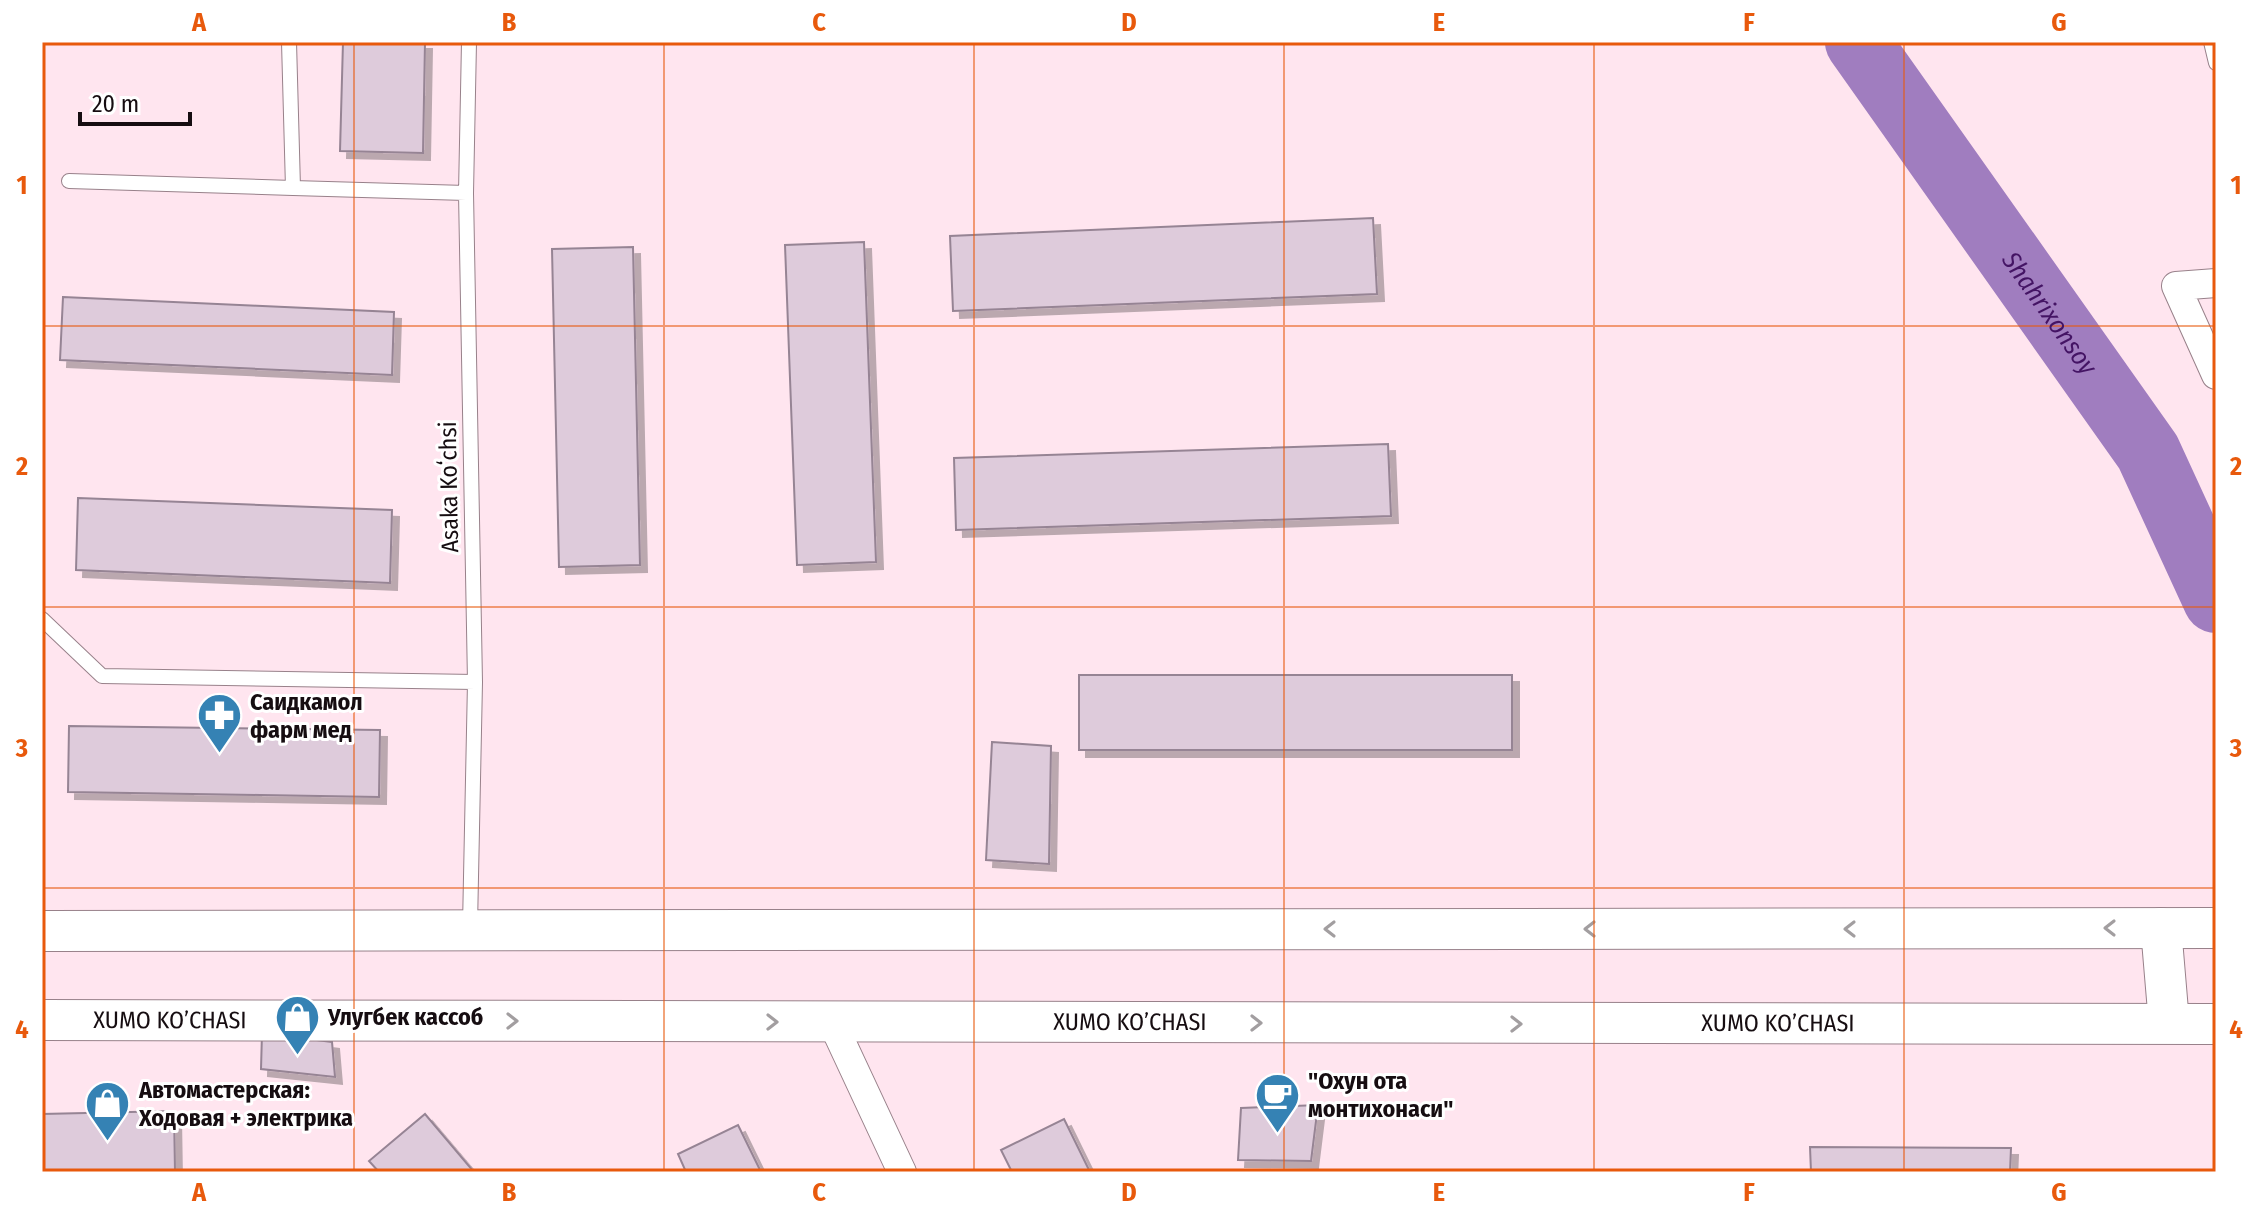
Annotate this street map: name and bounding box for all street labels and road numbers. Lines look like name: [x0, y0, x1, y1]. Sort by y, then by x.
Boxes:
street label: Asaka Koʻchsi: [434, 421, 464, 553]
street label: XUMO KO’CHASI: [93, 1006, 247, 1034]
street label: XUMO KO’CHASI: [1053, 1008, 1207, 1036]
street label: XUMO KO’CHASI: [1701, 1009, 1855, 1037]

